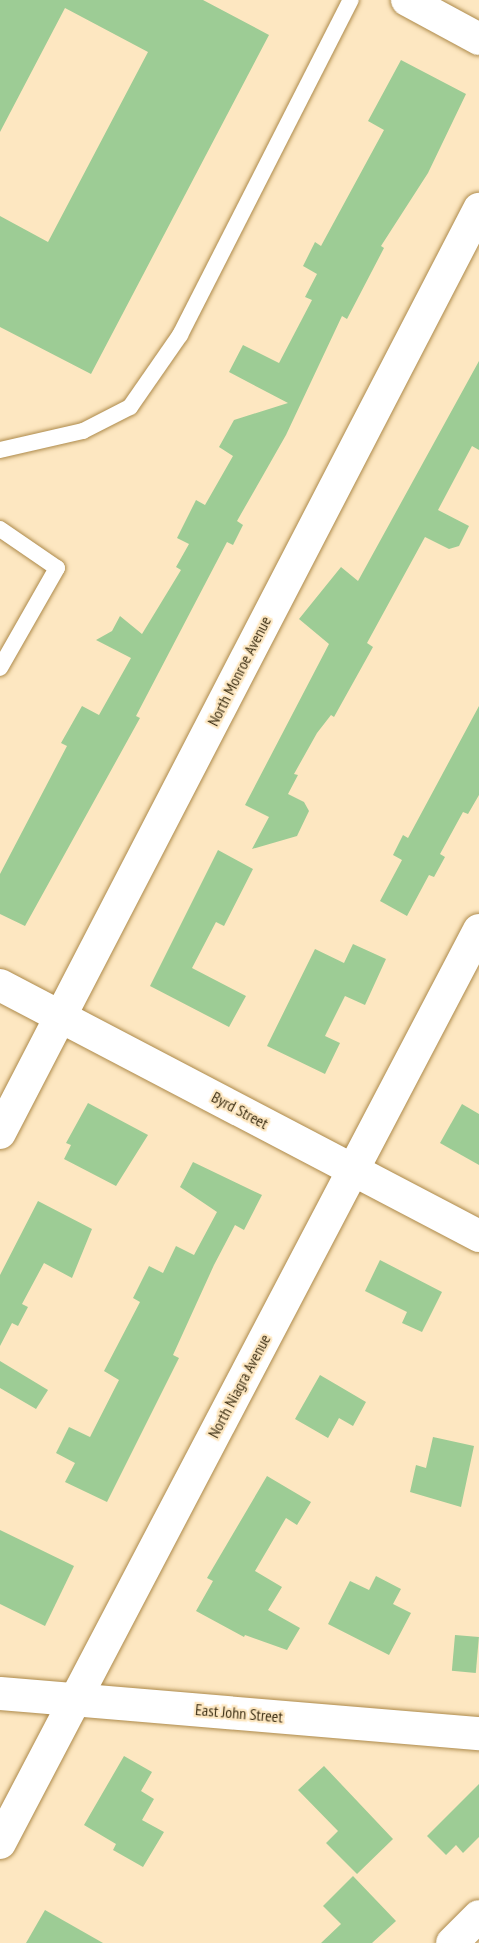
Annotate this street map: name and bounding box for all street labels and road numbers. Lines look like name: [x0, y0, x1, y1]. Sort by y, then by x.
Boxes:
street label: North Monroe Avenue: [203, 613, 275, 729]
street label: Byrd Street: [208, 1087, 272, 1133]
street label: North Niagra Avenue: [203, 1331, 275, 1441]
street label: East John Street: [194, 1700, 284, 1726]

